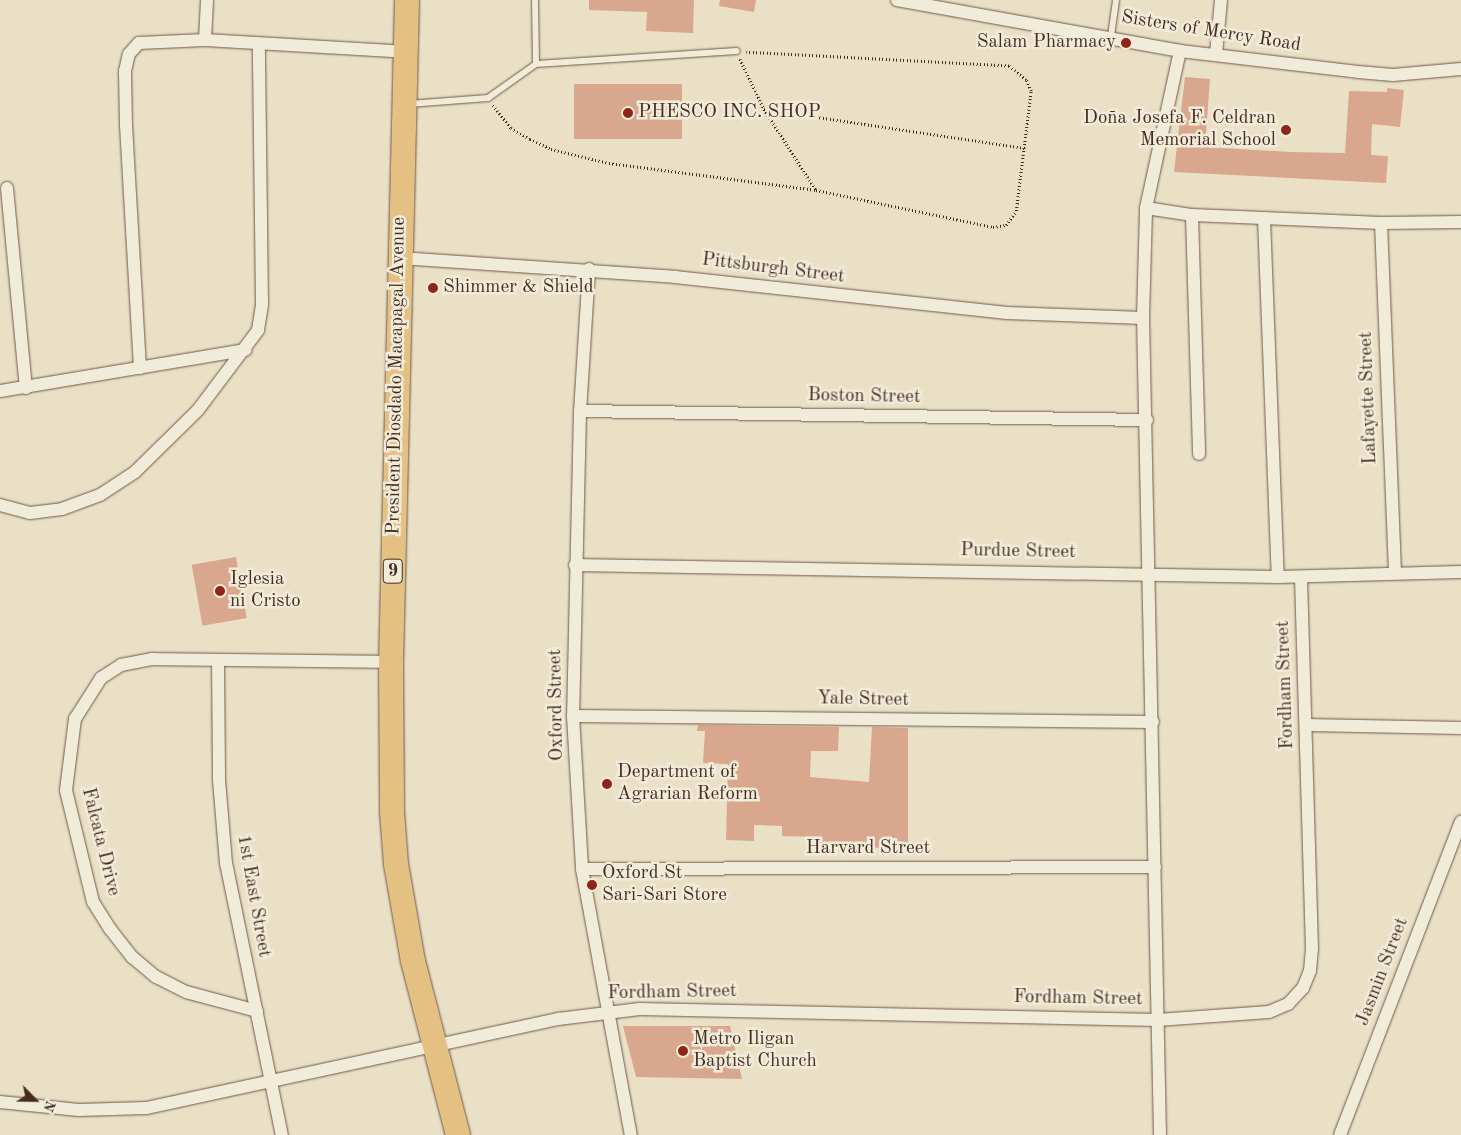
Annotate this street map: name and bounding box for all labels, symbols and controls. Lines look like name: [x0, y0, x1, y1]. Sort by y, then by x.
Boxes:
street label: Sisters of Mercy Road: [1120, 7, 1302, 57]
place label: Salam Pharmacy: [977, 32, 1116, 54]
marker: Salam Pharmacy: [1120, 37, 1132, 49]
place label: PHESCO INC. SHOP: [638, 102, 821, 124]
marker: PHESCO INC. SHOP: [622, 107, 634, 119]
place label: Doña Josefa F. Celdran Memorial School: [1083, 108, 1276, 152]
marker: Doña Josefa F. Celdran Memorial School: [1280, 124, 1292, 136]
street label: President Diosdado Macapagal Avenue: [383, 217, 411, 535]
street label: Pittsburgh Street: [700, 249, 846, 289]
place label: Shimmer & Shield: [443, 277, 594, 299]
marker: Shimmer & Shield: [427, 282, 439, 294]
street label: Lafayette Street: [1355, 331, 1383, 465]
street label: Boston Street: [807, 385, 921, 409]
street label: Purdue Street: [960, 540, 1076, 564]
road number: 9: [382, 556, 404, 586]
place label: Iglesia ni Cristo: [230, 569, 301, 613]
marker: Iglesia ni Cristo: [214, 585, 226, 597]
street label: Fordham Street: [1272, 620, 1300, 750]
street label: Oxford Street: [545, 649, 569, 761]
street label: Yale Street: [817, 688, 909, 712]
place label: Department of Agrarian Reform: [617, 762, 758, 806]
marker: Department of Agrarian Reform: [601, 778, 613, 790]
street label: Falcata Drive: [76, 785, 124, 899]
street label: 1st East Street: [231, 833, 275, 959]
street label: Harvard Street: [806, 838, 930, 860]
place label: Oxford St Sari-Sari Store: [602, 863, 727, 907]
marker: Oxford St Sari-Sari Store: [586, 879, 598, 891]
street label: Jasmin Street: [1352, 915, 1414, 1029]
street label: Fordham Street: [607, 980, 737, 1006]
street label: Fordham Street: [1013, 986, 1143, 1012]
place label: Metro Iligan Baptist Church: [693, 1029, 817, 1073]
marker: Metro Iligan Baptist Church: [677, 1045, 689, 1057]
north arrow: [10, 1075, 60, 1125]
text: N: [40, 1098, 57, 1114]

